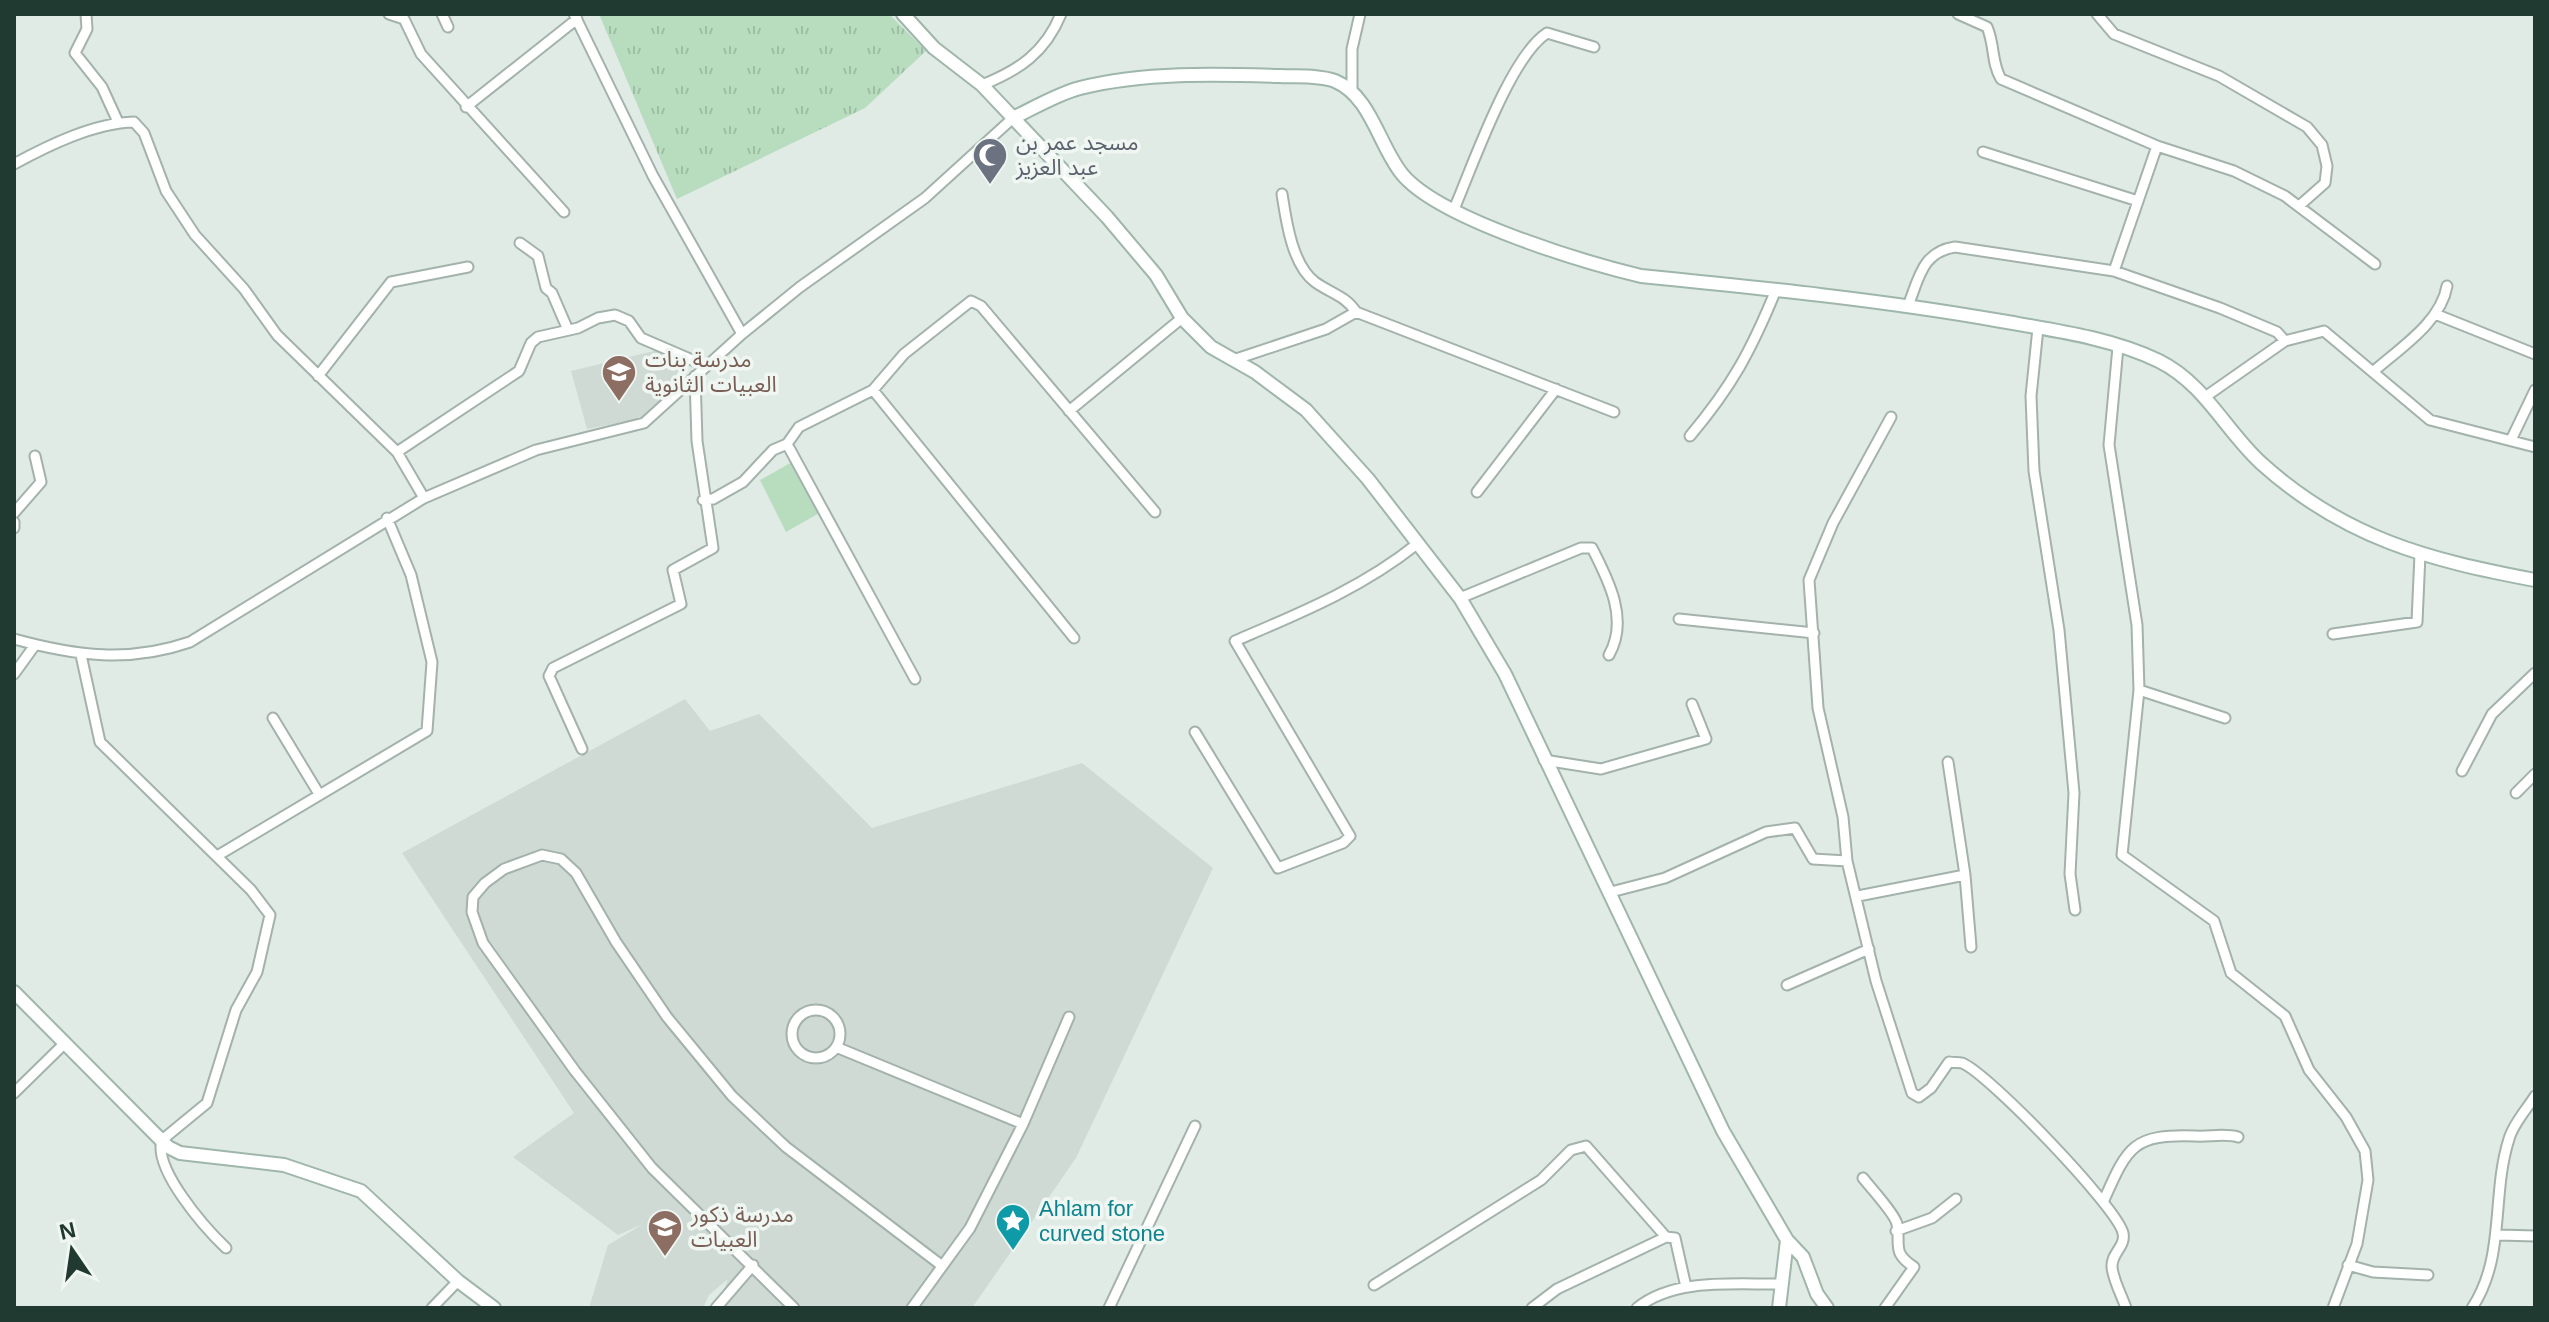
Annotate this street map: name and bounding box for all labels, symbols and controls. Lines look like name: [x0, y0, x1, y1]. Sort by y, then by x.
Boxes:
place label: مسجد عمر بن عبد العزيز: [1015, 130, 1139, 180]
mosque icon: مسجد عمر بن عبد العزيز: [971, 136, 1009, 186]
place label: مدرسة بنات العبيات الثانوية: [645, 347, 777, 397]
school or university icon: مدرسة بنات العبيات الثانوية: [600, 353, 638, 403]
place label: Ahlam for curved stone: [1039, 1196, 1165, 1246]
place label: مدرسة ذكور العبيات: [690, 1202, 794, 1252]
place icon: Ahlam for curved stone: [994, 1202, 1032, 1252]
school or university icon: مدرسة ذكور العبيات: [646, 1208, 684, 1258]
north arrow: [32, 1210, 112, 1290]
text: N: [57, 1217, 78, 1245]

